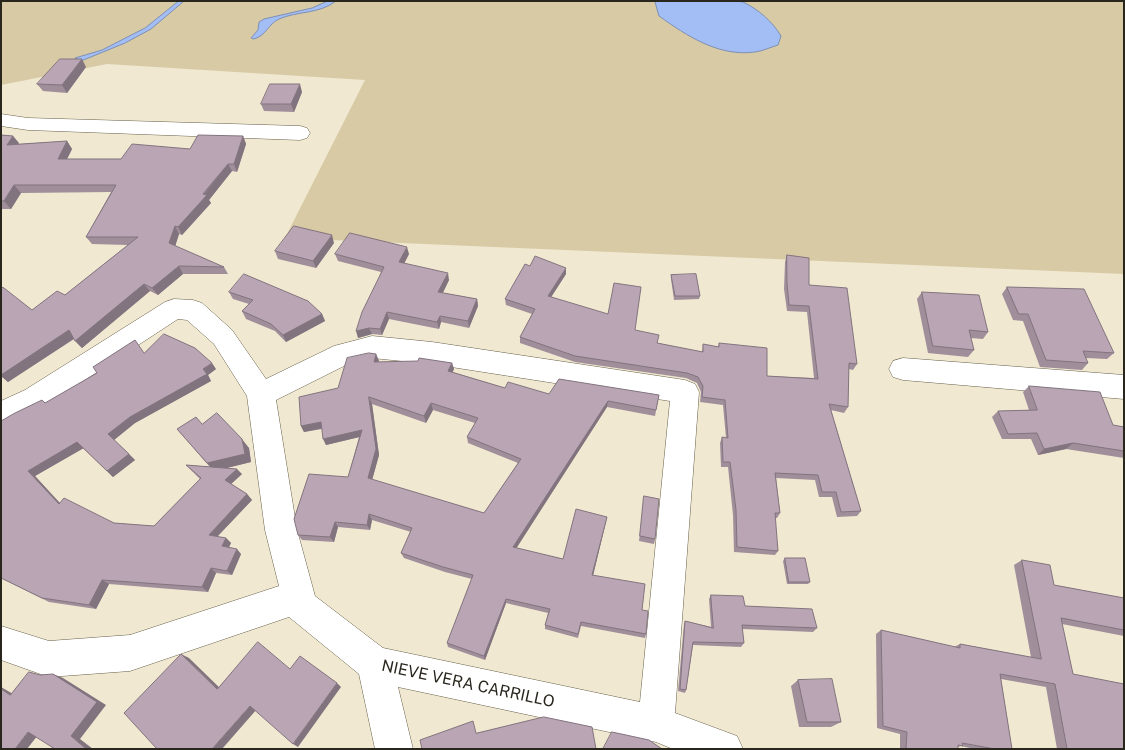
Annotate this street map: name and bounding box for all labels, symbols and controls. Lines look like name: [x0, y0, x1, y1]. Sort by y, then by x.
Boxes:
street label: NIEVE VERA CARRILLO: [380, 656, 556, 712]

